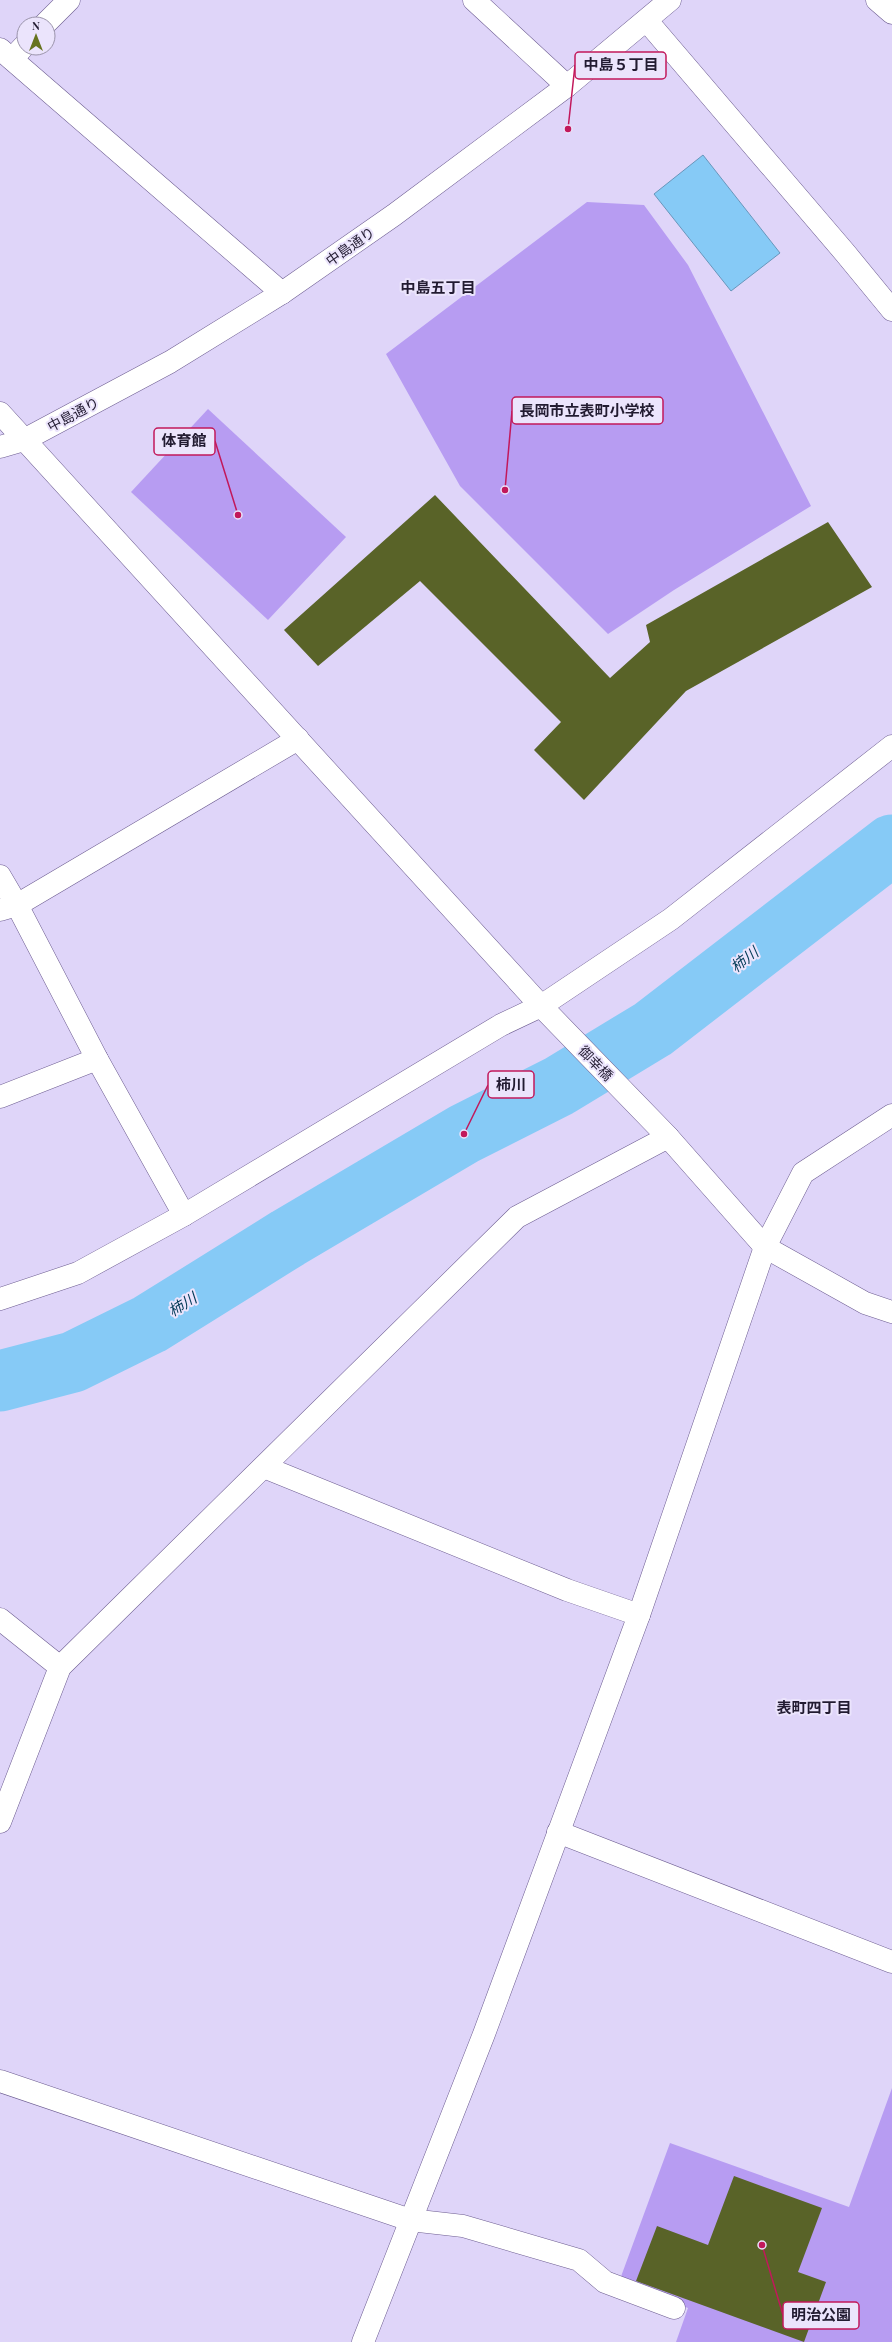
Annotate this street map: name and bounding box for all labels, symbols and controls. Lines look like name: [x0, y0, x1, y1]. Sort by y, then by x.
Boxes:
north arrow: [16, 16, 56, 56]
text: N: [32, 18, 40, 33]
callout: 中島５丁目: [575, 52, 666, 79]
text: 中島５丁目: [583, 54, 659, 74]
street label: 中島通り: [322, 222, 378, 270]
district label: 中島五丁目: [400, 277, 476, 297]
street label: 中島通り: [44, 392, 102, 436]
callout: 長岡市立表町小学校: [512, 397, 663, 424]
text: 長岡市立表町小学校: [519, 400, 655, 420]
callout: 体育館: [154, 428, 215, 455]
text: 体育館: [161, 430, 207, 450]
water label: 柿川: [726, 941, 764, 976]
street label: 御幸橋: [575, 1041, 617, 1085]
callout: 柿川: [488, 1071, 534, 1098]
text: 柿川: [496, 1074, 526, 1094]
water label: 柿川: [164, 1287, 202, 1320]
district label: 表町四丁目: [776, 1697, 852, 1717]
callout: 明治公園: [783, 2302, 859, 2329]
text: 明治公園: [791, 2304, 851, 2324]

